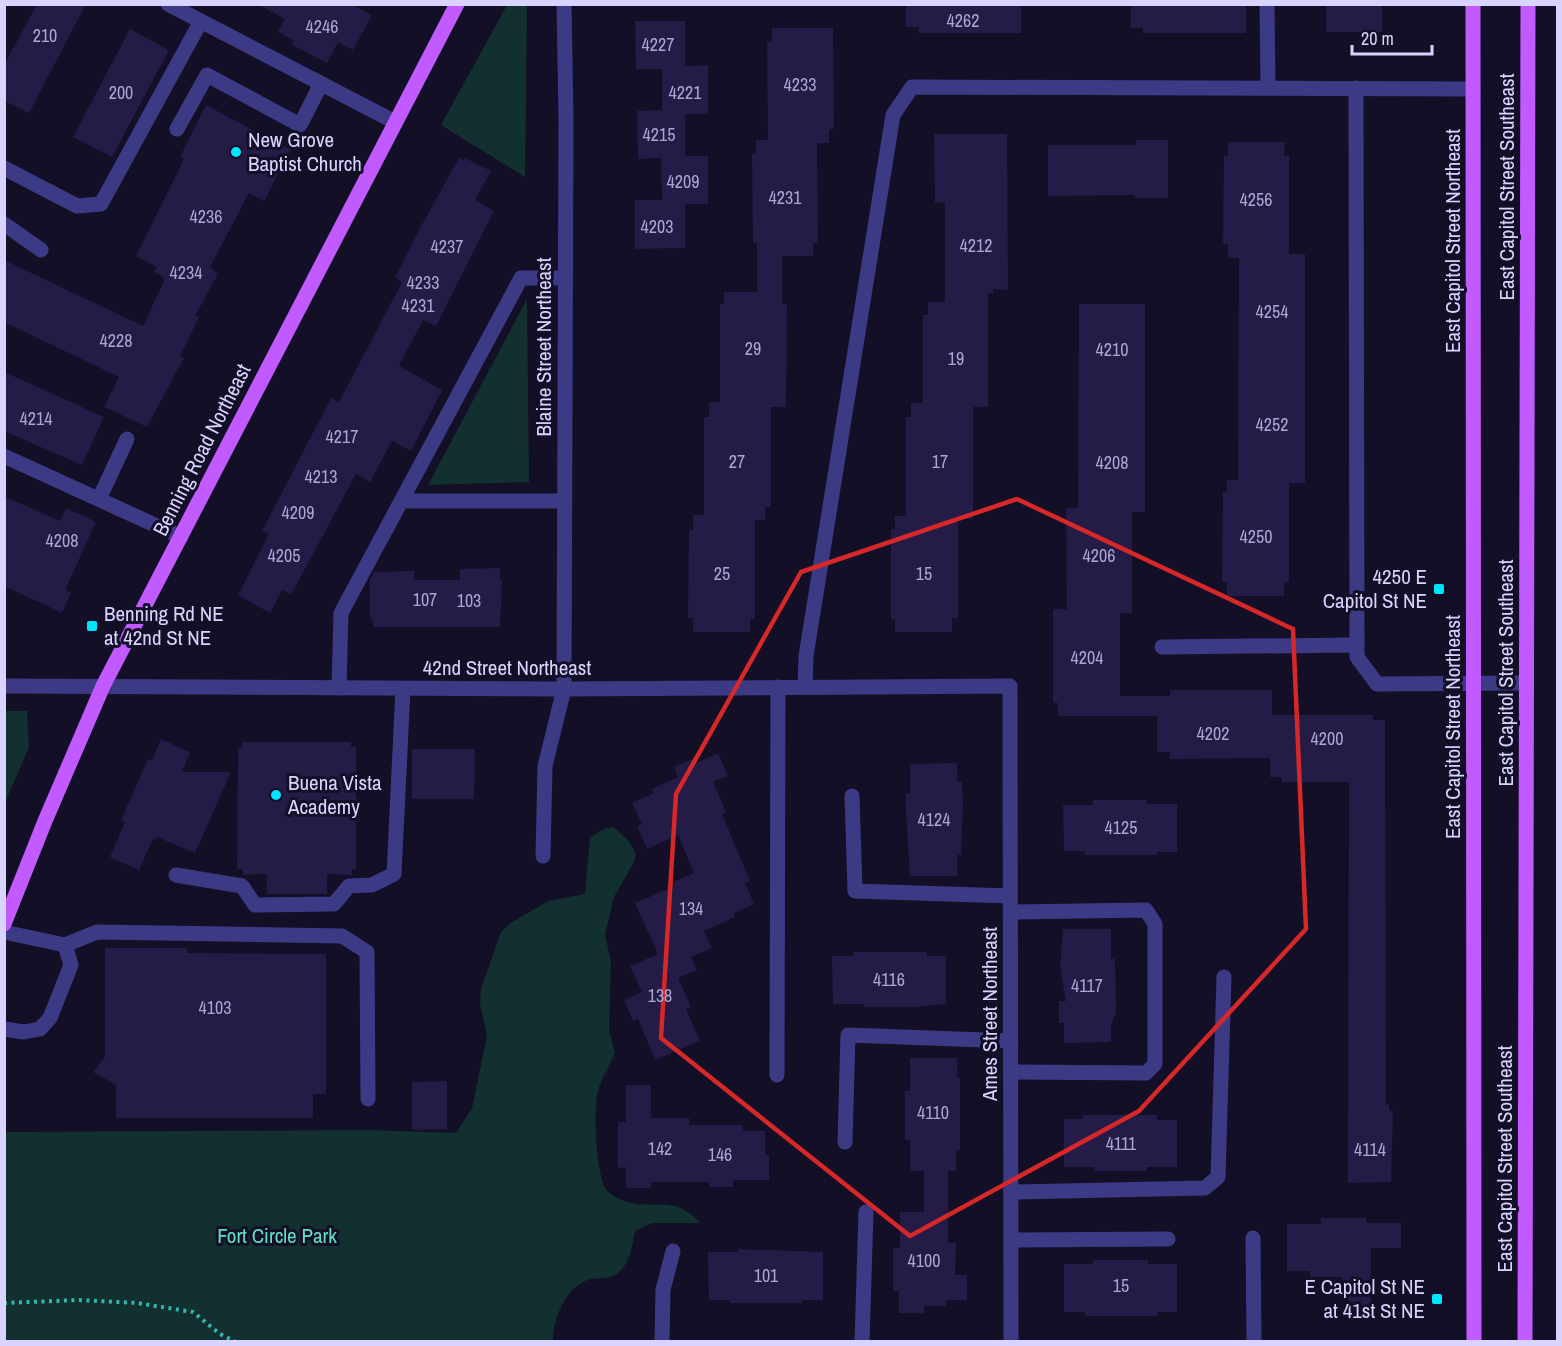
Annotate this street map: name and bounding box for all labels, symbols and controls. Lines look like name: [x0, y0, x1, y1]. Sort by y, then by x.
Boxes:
house number: 4262: [947, 8, 979, 33]
house number: 4246: [306, 14, 338, 39]
scale bar: [1352, 18, 1432, 56]
house number: 210: [33, 23, 57, 48]
text: 20 m: [1361, 26, 1394, 51]
house number: 4227: [642, 32, 674, 57]
house number: 4233: [784, 72, 816, 97]
street label: East Capitol Street Southeast: [1492, 73, 1521, 300]
house number: 200: [109, 80, 133, 105]
house number: 4221: [669, 80, 702, 105]
house number: 4215: [643, 122, 675, 147]
place label: New Grove Baptist Church: [248, 125, 362, 178]
street label: East Capitol Street Northeast: [1438, 129, 1467, 353]
marker: New Grove Baptist Church: [229, 145, 243, 159]
house number: 4209: [667, 169, 699, 194]
house number: 4231: [769, 185, 802, 210]
house number: 4256: [1240, 187, 1272, 212]
house number: 4236: [190, 204, 222, 229]
house number: 4203: [641, 214, 673, 239]
house number: 4212: [960, 233, 992, 258]
house number: 4237: [431, 234, 463, 259]
street label: Blaine Street Northeast: [529, 257, 558, 437]
house number: 4234: [170, 260, 202, 285]
house number: 4233: [407, 270, 439, 295]
house number: 4231: [402, 293, 435, 318]
house number: 4254: [1256, 299, 1288, 324]
house number: 4228: [100, 328, 132, 353]
house number: 29: [745, 336, 761, 361]
house number: 4210: [1096, 337, 1128, 362]
house number: 19: [948, 346, 964, 371]
street label: Benning Road Northeast: [146, 359, 258, 541]
house number: 4214: [20, 406, 52, 431]
house number: 4252: [1256, 412, 1288, 437]
house number: 4217: [326, 424, 358, 449]
house number: 27: [729, 449, 745, 474]
house number: 17: [932, 449, 948, 474]
house number: 4208: [1096, 450, 1128, 475]
house number: 4213: [305, 464, 337, 489]
house number: 4209: [282, 500, 314, 525]
house number: 4250: [1240, 524, 1272, 549]
house number: 4208: [46, 528, 78, 553]
house number: 4205: [268, 543, 300, 568]
house number: 4206: [1083, 543, 1115, 568]
street label: East Capitol Street Southeast: [1491, 559, 1520, 786]
house number: 25: [714, 561, 730, 586]
house number: 15: [916, 561, 932, 586]
place label: 4250 E Capitol St NE: [1323, 562, 1427, 615]
marker: 4250 E Capitol St NE: [1432, 582, 1446, 596]
house number: 107: [413, 587, 437, 612]
house number: 103: [457, 588, 481, 613]
place label: Benning Rd NE at 42nd St NE: [104, 599, 224, 652]
street label: East Capitol Street Northeast: [1438, 615, 1467, 839]
marker: Benning Rd NE at 42nd St NE: [85, 619, 99, 633]
house number: 4204: [1071, 645, 1103, 670]
street label: 42nd Street Northeast: [423, 653, 591, 682]
house number: 4202: [1197, 721, 1229, 746]
house number: 4200: [1311, 726, 1343, 751]
place label: Buena Vista Academy: [287, 768, 382, 821]
marker: Buena Vista Academy: [269, 788, 283, 802]
house number: 4124: [918, 807, 950, 832]
house number: 4125: [1105, 815, 1137, 840]
house number: 134: [679, 896, 703, 921]
street label: Ames Street Northeast: [975, 927, 1004, 1102]
house number: 4116: [873, 967, 905, 992]
house number: 4117: [1071, 973, 1103, 998]
house number: 138: [648, 983, 672, 1008]
house number: 4103: [199, 995, 231, 1020]
street label: East Capitol Street Southeast: [1490, 1045, 1519, 1272]
house number: 4110: [917, 1100, 949, 1125]
house number: 4111: [1106, 1131, 1137, 1156]
house number: 142: [648, 1136, 672, 1161]
house number: 4114: [1354, 1137, 1386, 1162]
house number: 146: [708, 1142, 732, 1167]
park label: Fort Circle Park: [217, 1221, 337, 1250]
house number: 4100: [908, 1248, 940, 1273]
house number: 101: [754, 1263, 779, 1288]
place label: E Capitol St NE at 41st St NE: [1304, 1272, 1425, 1325]
house number: 15: [1113, 1273, 1129, 1298]
marker: E Capitol St NE at 41st St NE: [1430, 1292, 1444, 1306]

